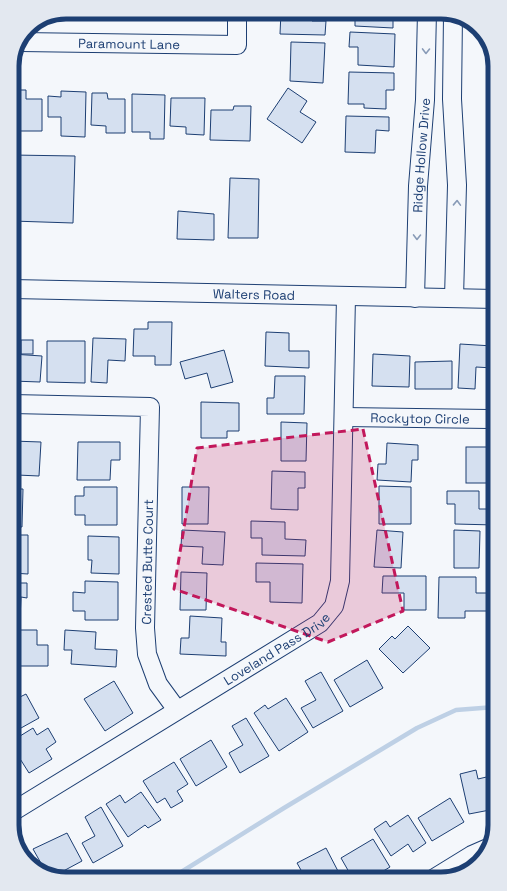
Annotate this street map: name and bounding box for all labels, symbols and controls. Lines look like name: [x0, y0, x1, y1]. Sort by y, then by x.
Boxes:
street label: Paramount Lane: [78, 35, 180, 53]
one-way arrow: [422, 48, 431, 54]
street label: Ridge Hollow Drive: [409, 97, 434, 213]
one-way arrow: [453, 200, 461, 206]
one-way arrow: [412, 234, 421, 240]
street label: Walters Road: [213, 285, 295, 304]
street label: Rockytop Circle: [370, 409, 470, 428]
street label: Crested Butte Court: [138, 499, 157, 625]
street label: Loveland Pass Drive: [220, 609, 334, 689]

